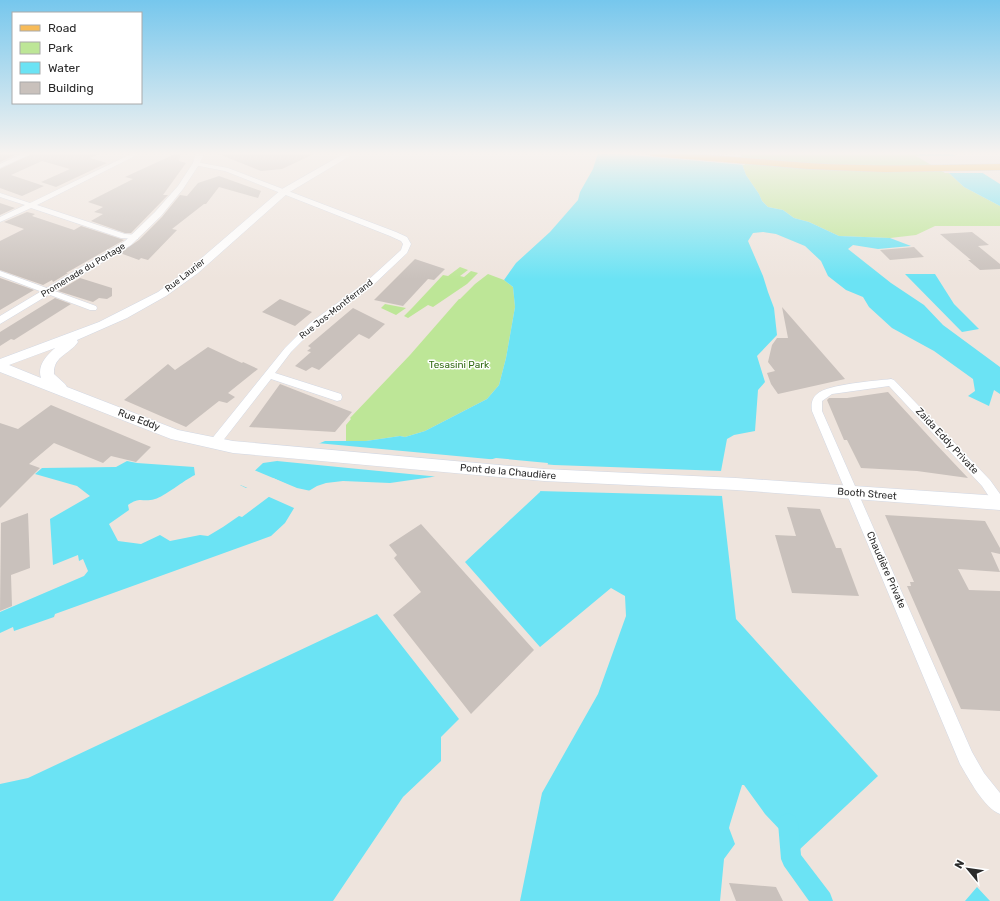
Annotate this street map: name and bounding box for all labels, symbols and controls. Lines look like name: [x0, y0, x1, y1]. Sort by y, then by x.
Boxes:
legend: [12, 12, 142, 104]
text: Road: [48, 21, 76, 35]
text: Park: [48, 41, 74, 55]
text: Water: [48, 61, 80, 75]
text: Building: [48, 81, 94, 95]
street label: Promenade du Portage: [39, 241, 127, 299]
street label: Rue Laurier: [163, 256, 207, 294]
street label: Rue Jos-Montferrand: [297, 277, 375, 341]
park label: Tesasini Park: [429, 359, 490, 371]
street label: Zaida Eddy Private: [913, 405, 981, 477]
street label: Rue Eddy: [116, 407, 162, 434]
street label: Pont de la Chaudière: [459, 462, 557, 482]
street label: Booth Street: [837, 485, 897, 503]
street label: Chaudière Private: [864, 530, 909, 611]
north arrow: [948, 849, 988, 889]
text: N: [952, 858, 967, 871]

